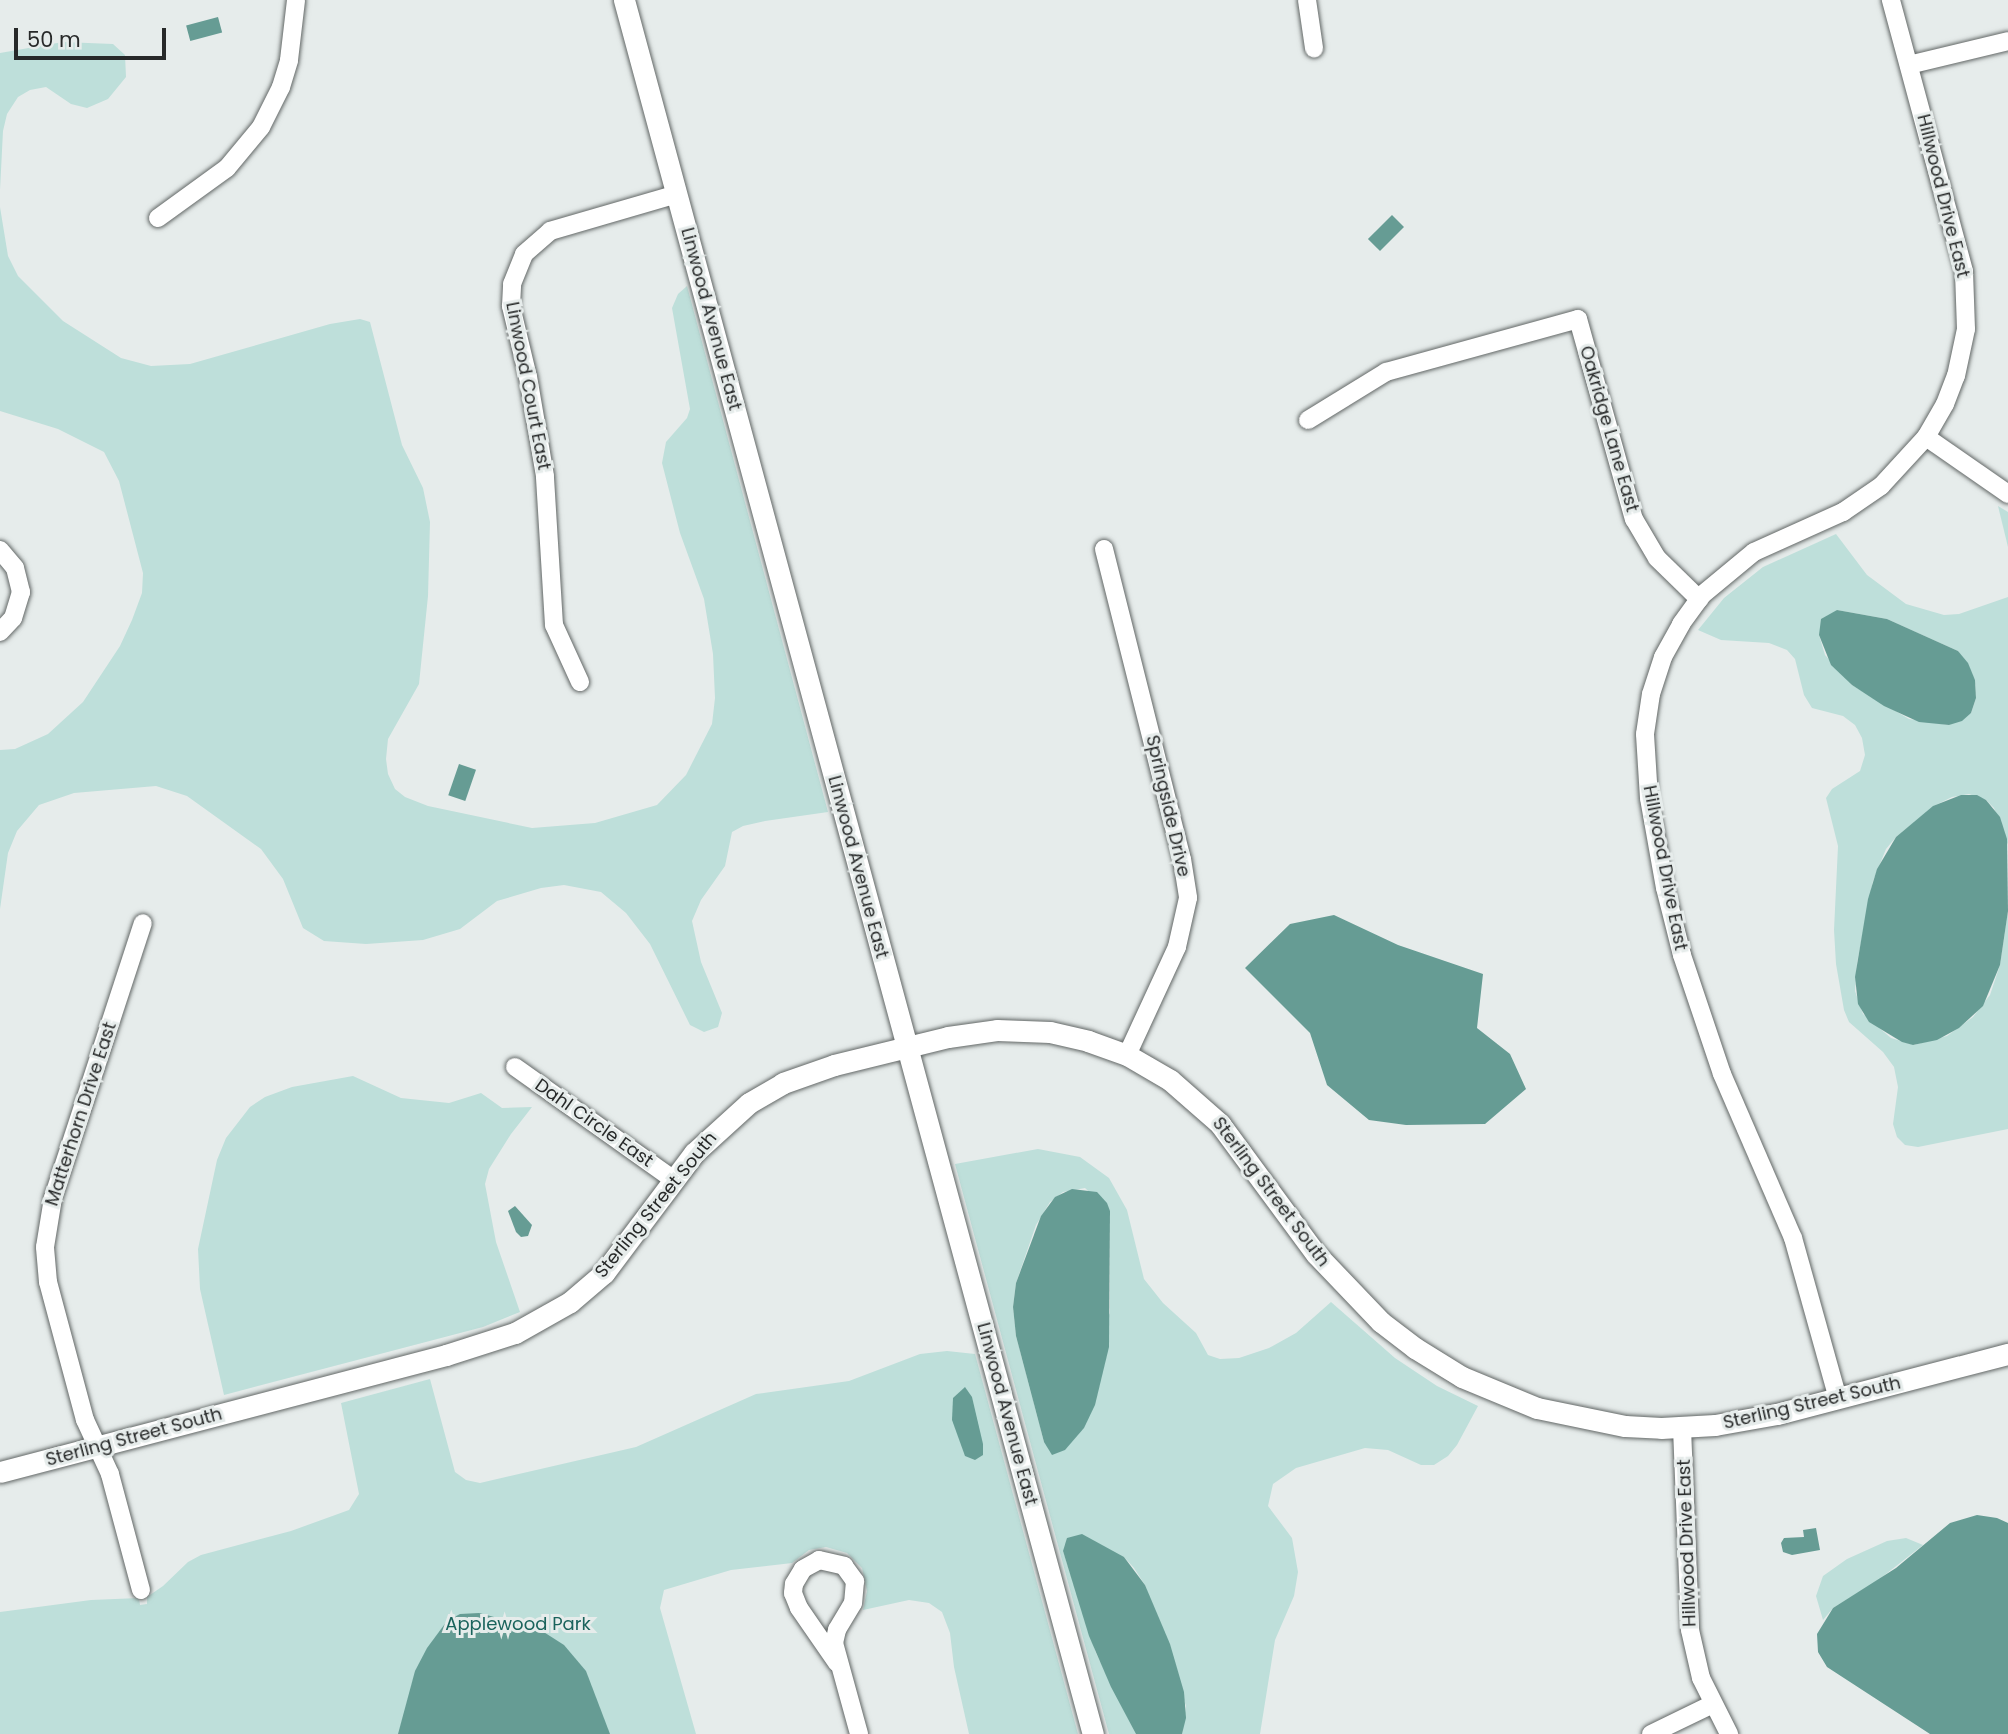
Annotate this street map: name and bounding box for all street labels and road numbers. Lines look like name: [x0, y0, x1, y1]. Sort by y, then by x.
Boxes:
street label: Hillwood Drive East: [1912, 112, 1974, 280]
street label: Linwood Avenue East: [676, 225, 746, 413]
street label: Linwood Court East: [501, 300, 555, 472]
street label: Oakridge Lane East: [1575, 343, 1643, 515]
street label: Springside Drive: [1141, 733, 1195, 879]
street label: Linwood Avenue East: [823, 773, 893, 961]
street label: Hillwood Drive East: [1638, 784, 1692, 952]
street label: Matterhorn Drive East: [41, 1019, 121, 1209]
street label: Dahl Circle East: [531, 1074, 657, 1172]
street label: Sterling Street South: [1208, 1113, 1334, 1271]
street label: Sterling Street South: [590, 1128, 722, 1282]
street label: Linwood Avenue East: [972, 1320, 1042, 1508]
street label: Sterling Street South: [1721, 1372, 1903, 1434]
street label: Sterling Street South: [44, 1403, 224, 1471]
street label: Hillwood Drive East: [1673, 1459, 1701, 1627]

